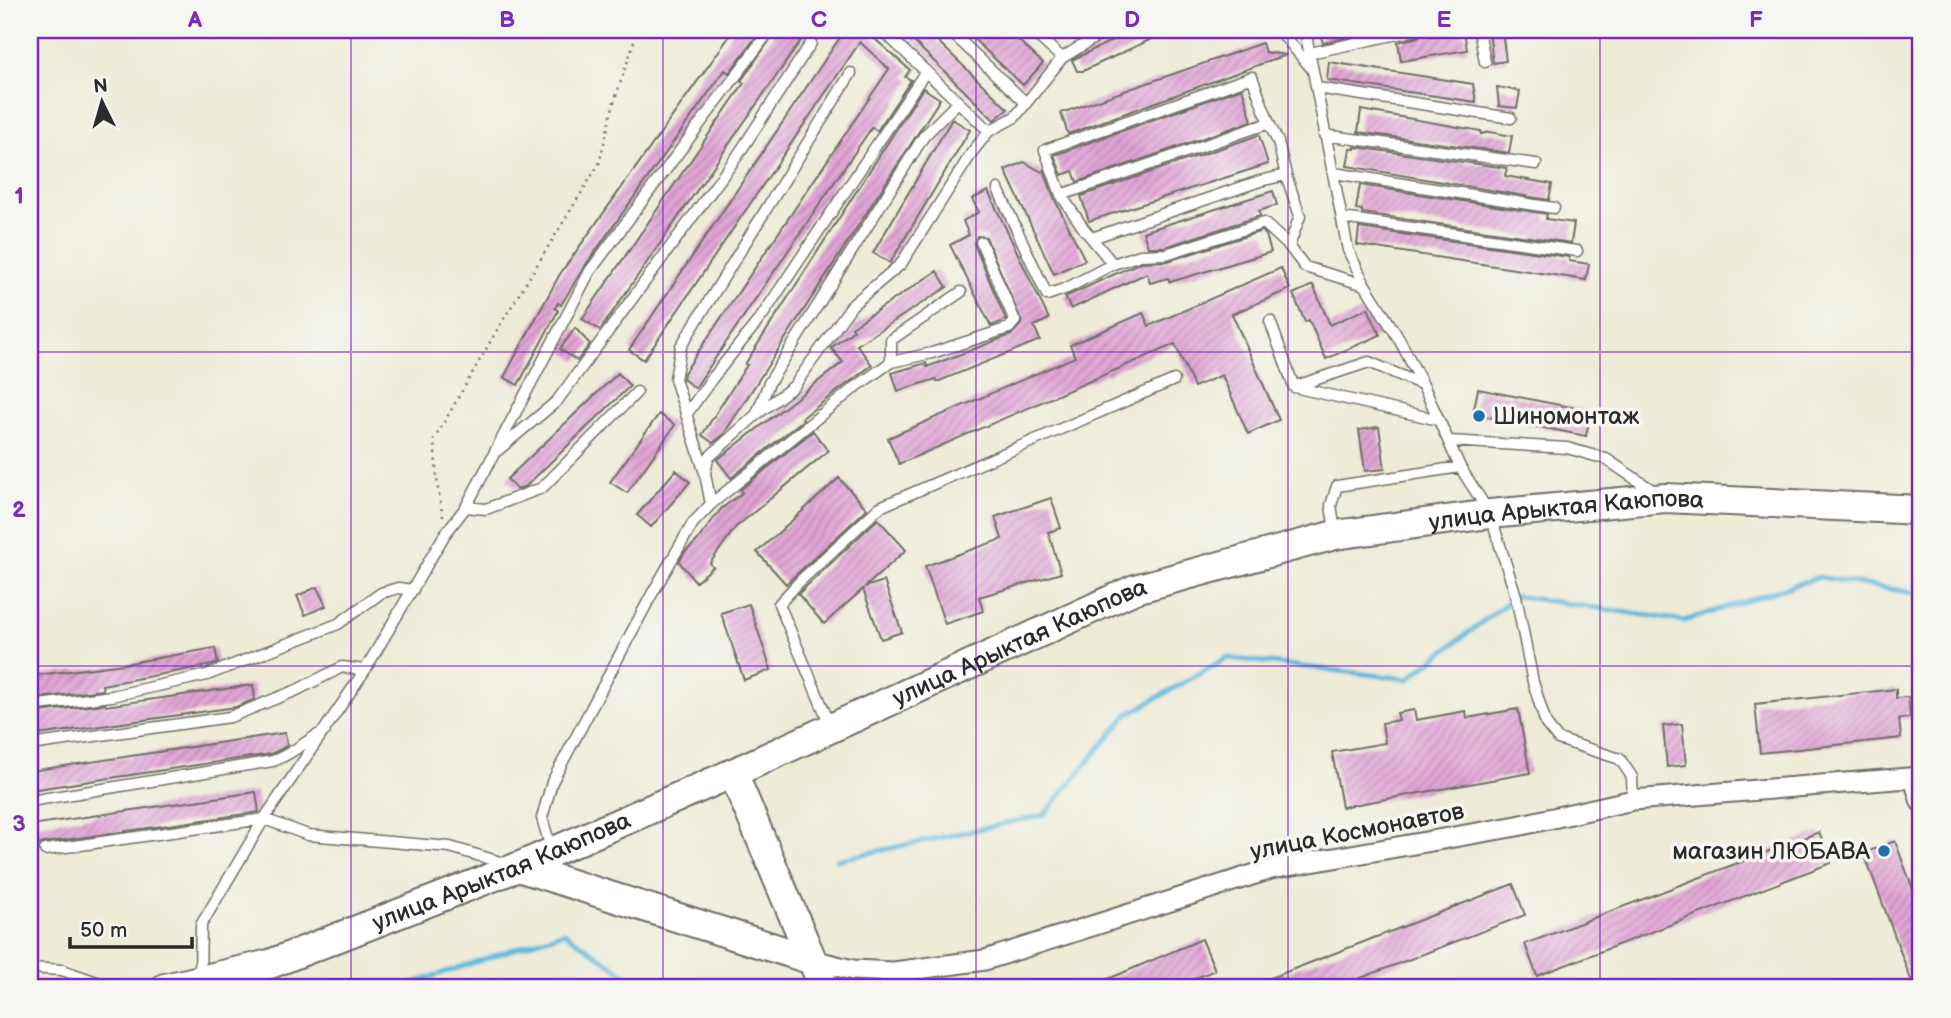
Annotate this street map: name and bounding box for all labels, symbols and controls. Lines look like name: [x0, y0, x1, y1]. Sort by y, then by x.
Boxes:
text: A: [187, 6, 203, 34]
text: B: [499, 6, 515, 34]
text: C: [811, 6, 827, 34]
text: D: [1124, 6, 1140, 34]
text: E: [1437, 6, 1452, 34]
text: F: [1749, 6, 1763, 34]
north arrow: [66, 66, 136, 136]
text: N: [93, 74, 109, 99]
text: 1: [14, 182, 24, 210]
place label: Шиномонтаж: [1493, 402, 1640, 431]
marker: Шиномонтаж: [1471, 408, 1487, 424]
street label: улица Арыктая Каюпова: [1427, 484, 1705, 537]
text: 2: [12, 496, 26, 524]
street label: улица Арыктая Каюпова: [888, 572, 1150, 713]
street label: улица Космонавтов: [1248, 796, 1467, 866]
street label: улица Арыктая Каюпова: [368, 806, 635, 938]
text: 3: [12, 810, 26, 838]
place label: магазин ЛЮБАВА: [1672, 837, 1870, 866]
marker: магазин ЛЮБАВА: [1876, 843, 1892, 859]
scale bar: [70, 906, 192, 950]
text: 50 m: [80, 918, 127, 943]

